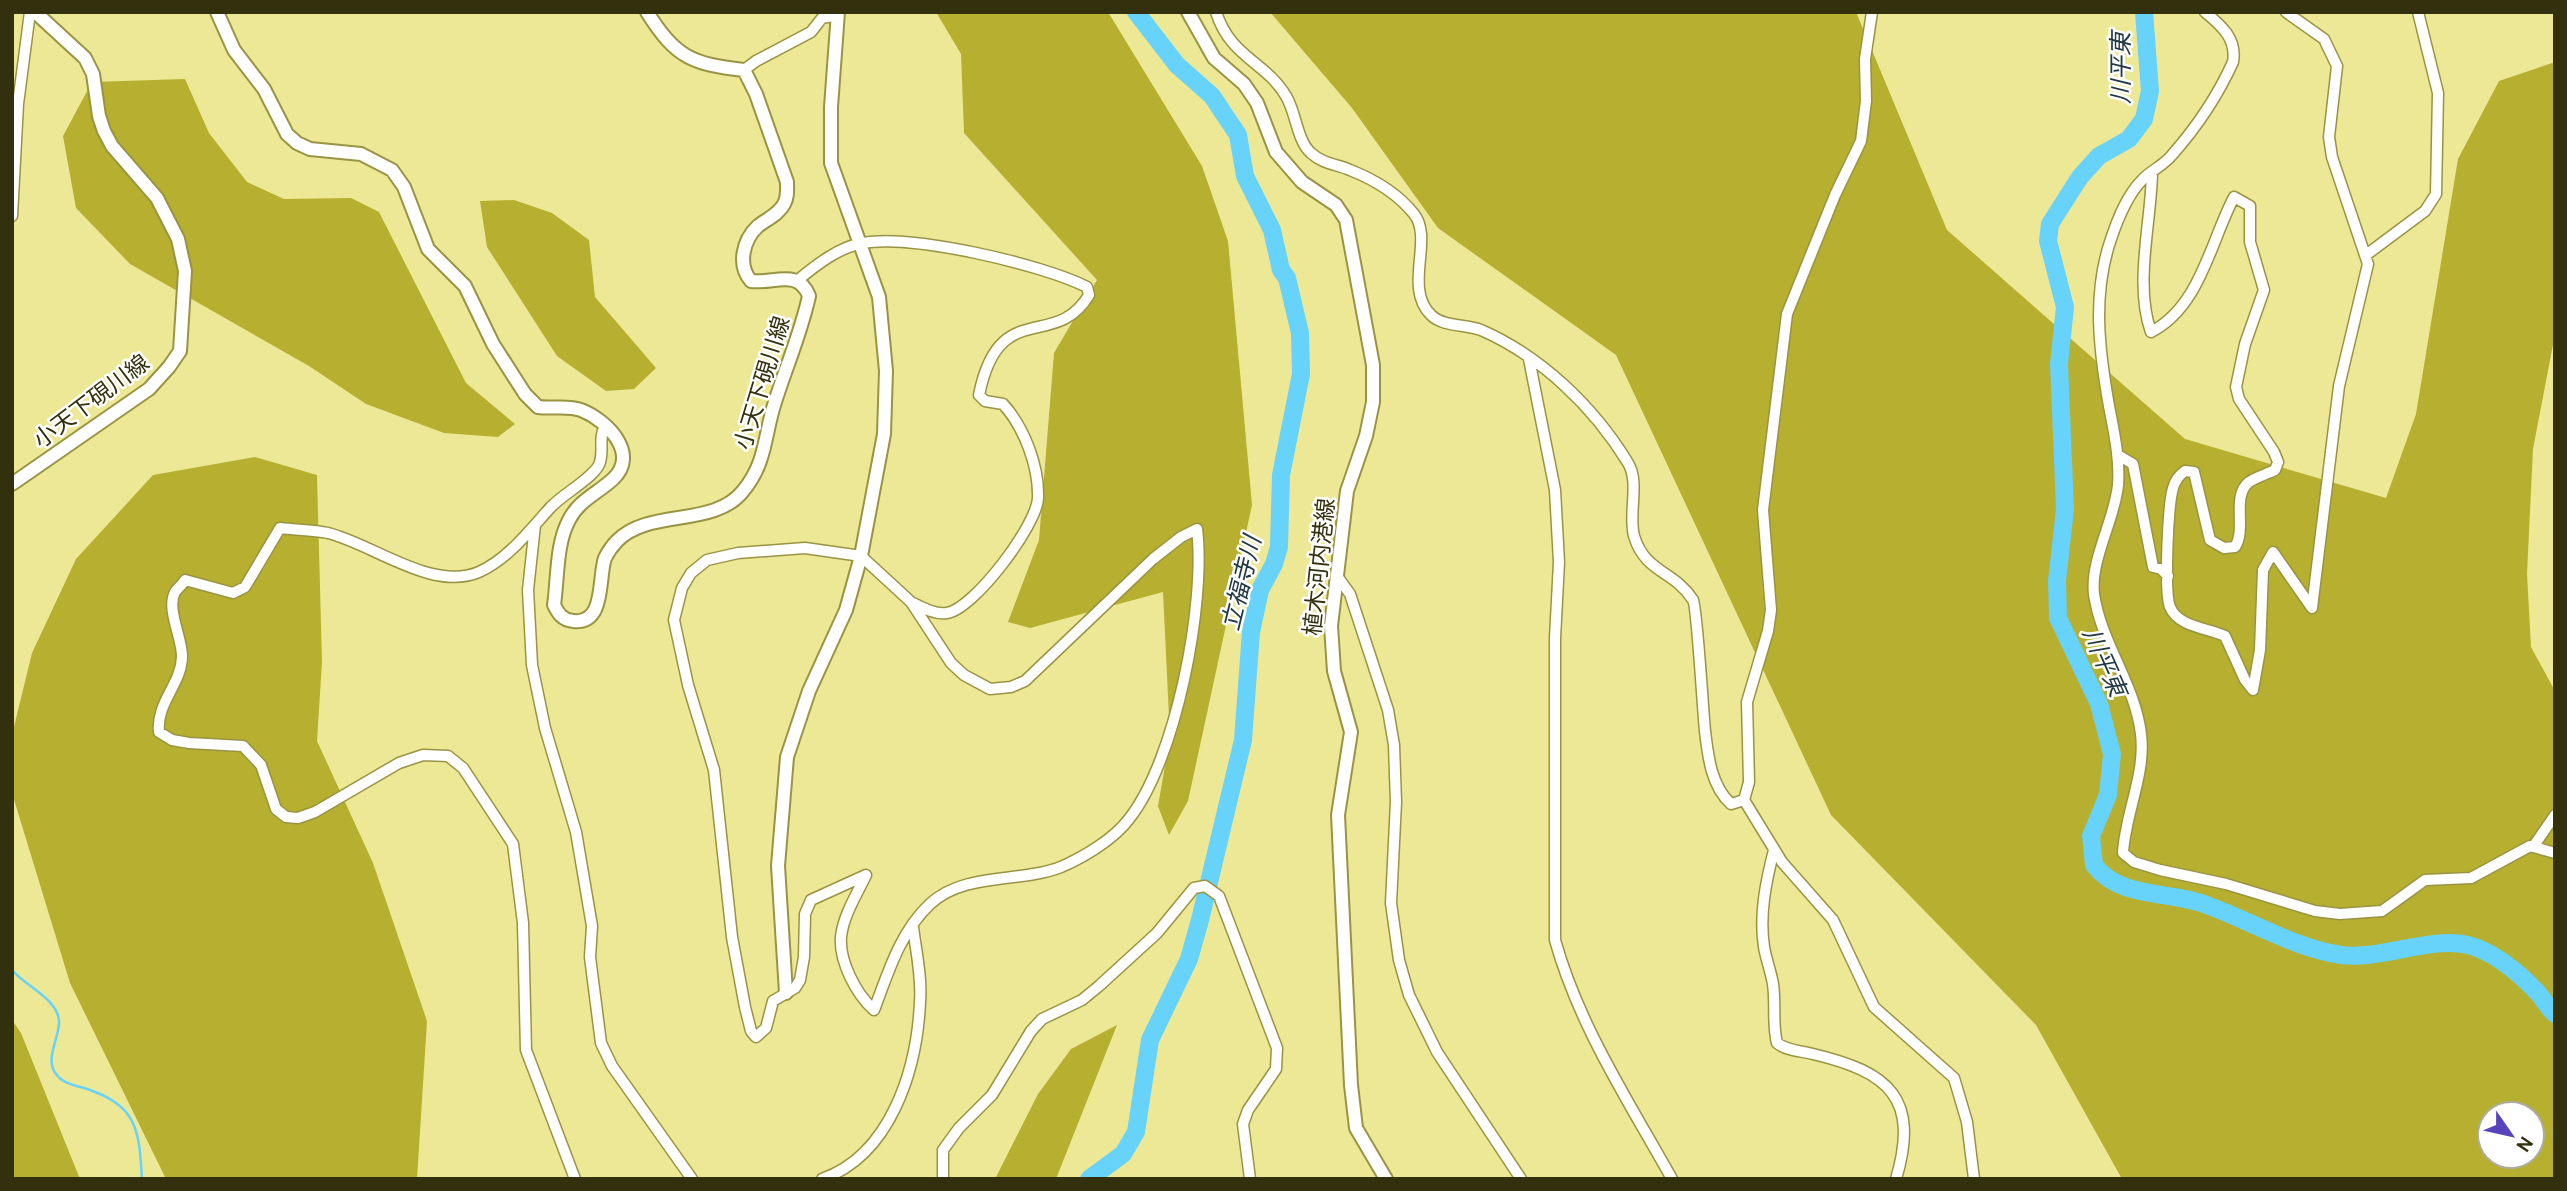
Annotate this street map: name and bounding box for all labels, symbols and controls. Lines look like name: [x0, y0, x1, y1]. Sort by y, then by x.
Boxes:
water label: 川平東: [2106, 28, 2135, 104]
street label: 小天下硯川線: [728, 313, 796, 453]
street label: 小天下硯川線: [27, 348, 155, 454]
street label: 植木河内港線: [1298, 497, 1340, 637]
water label: 立福寺川: [1215, 530, 1267, 633]
water label: 川平東: [2077, 623, 2135, 704]
north arrow: [2476, 1100, 2546, 1170]
text: N: [2511, 1132, 2538, 1156]

